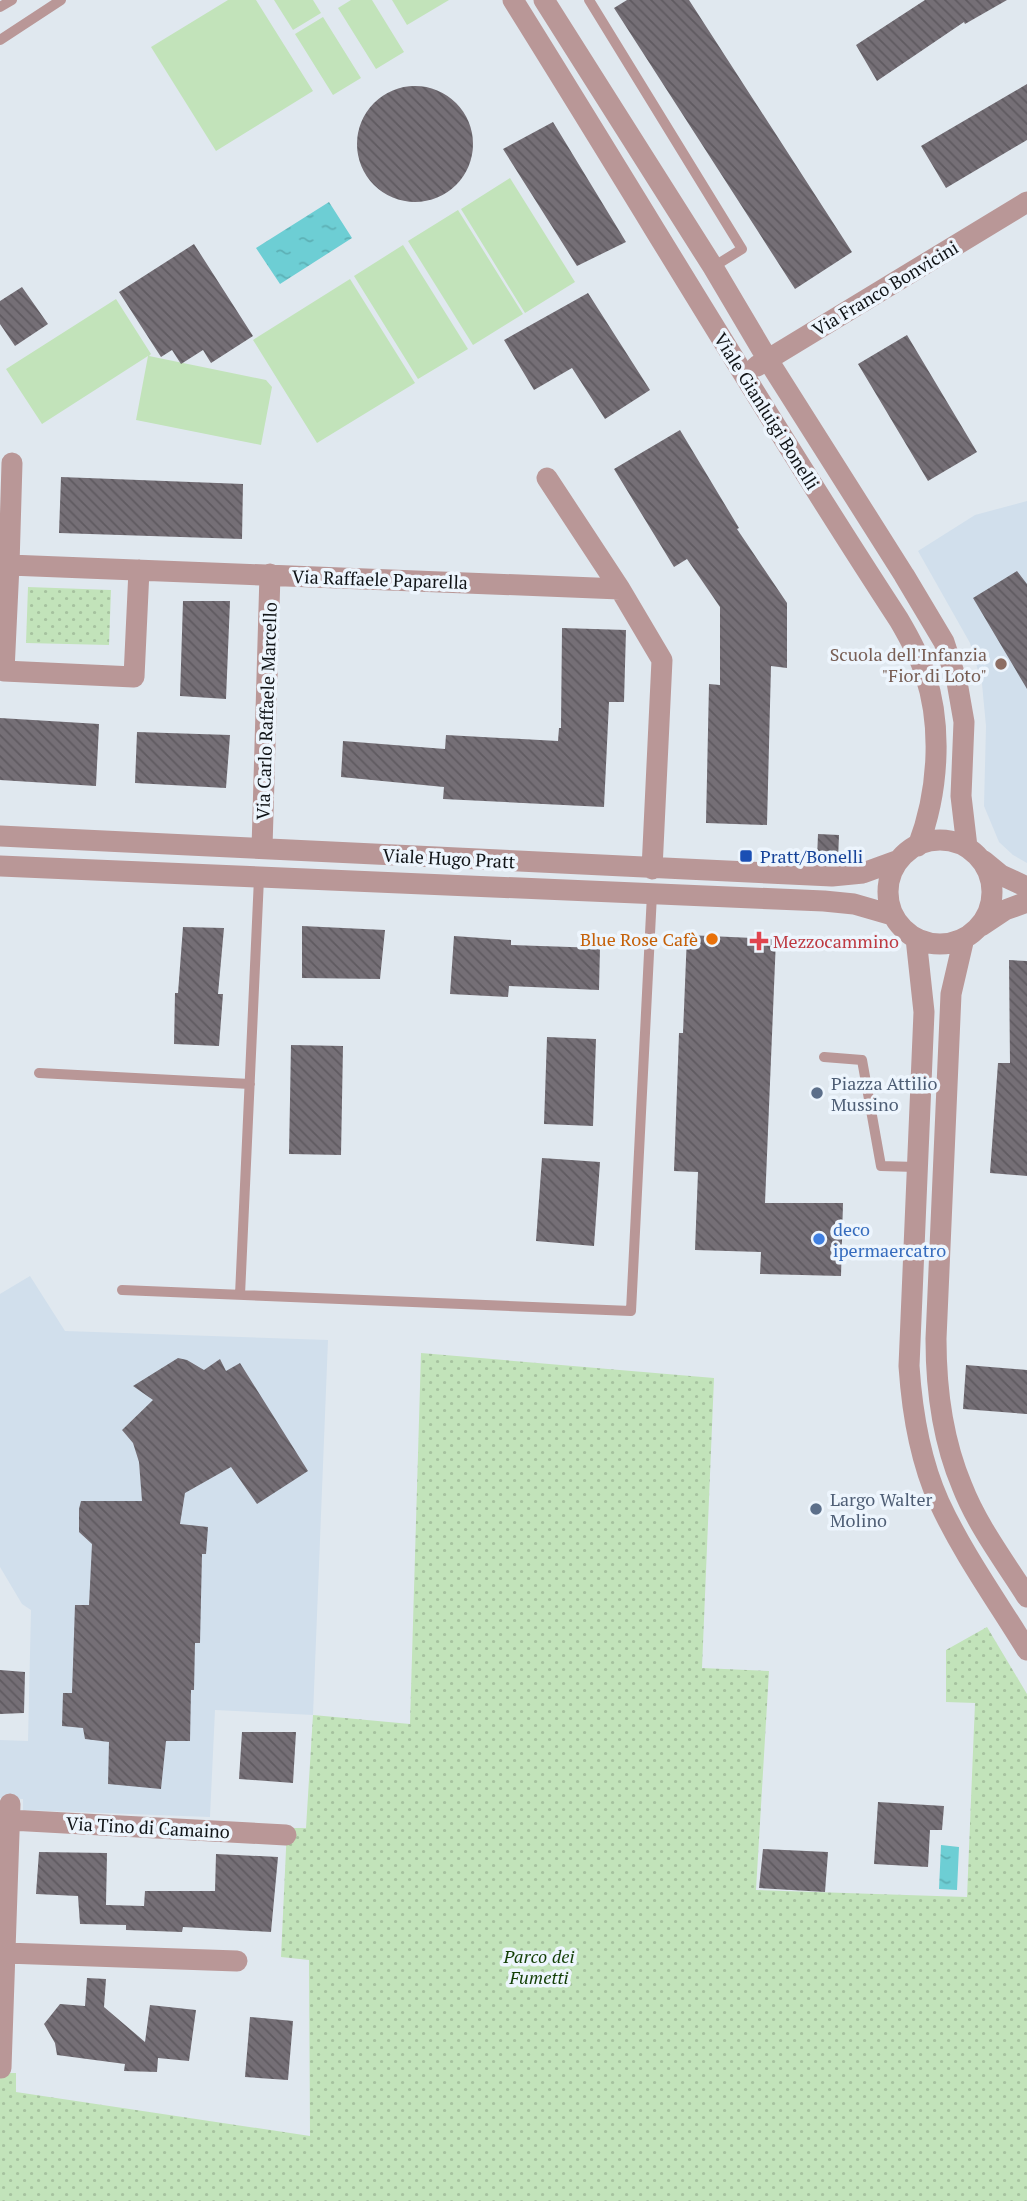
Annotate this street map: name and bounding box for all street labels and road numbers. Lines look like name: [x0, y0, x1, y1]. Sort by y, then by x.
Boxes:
street label: Via Franco Bonvicini: [808, 235, 962, 341]
street label: Viale Gianluigi Bonelli: [709, 328, 825, 494]
street label: Via Raffaele Paparella: [292, 564, 468, 594]
street label: Via Carlo Raffaele Marcello: [250, 602, 282, 820]
street label: Viale Hugo Pratt: [382, 843, 516, 873]
street label: Via Tino di Camaino: [66, 1811, 231, 1843]

